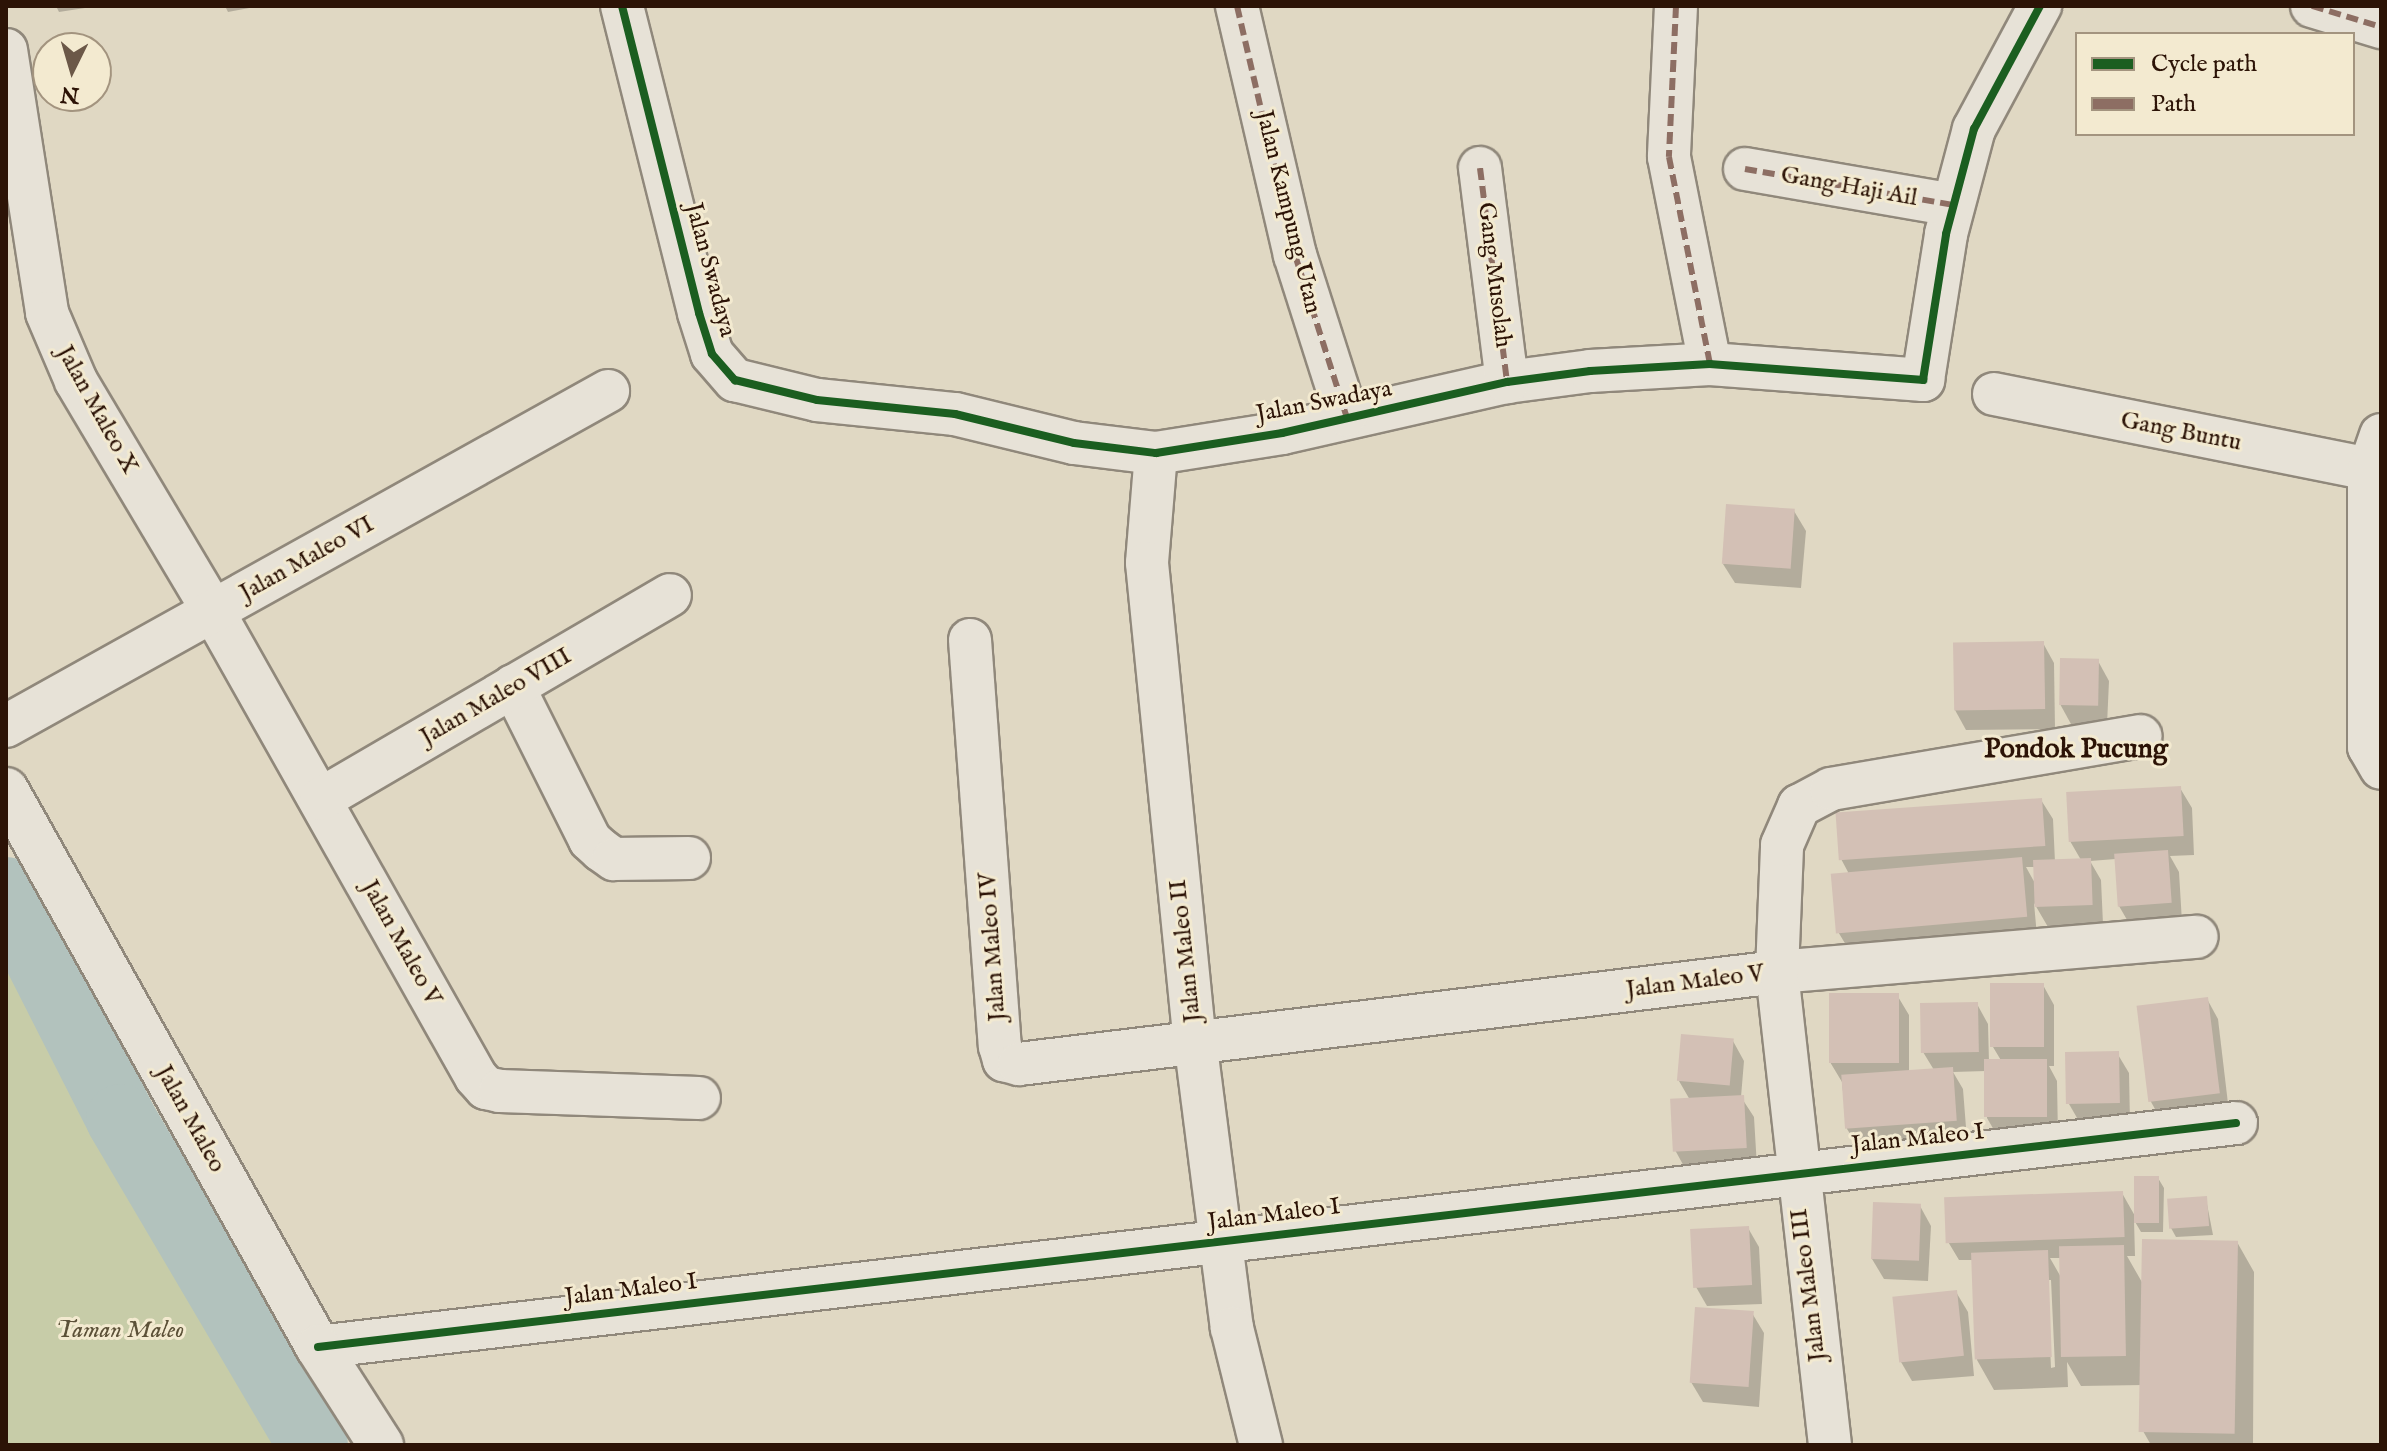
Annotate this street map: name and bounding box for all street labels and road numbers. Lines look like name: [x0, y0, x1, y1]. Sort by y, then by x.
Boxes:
street label: Jalan Kampung Utan: [1249, 107, 1327, 317]
street label: Gang Haji Ail: [1779, 161, 1919, 213]
street label: Jalan Swadaya: [678, 200, 742, 340]
street label: Gang Musolah: [1471, 201, 1517, 349]
street label: Jalan Maleo X: [50, 341, 144, 479]
street label: Jalan Swadaya: [1254, 375, 1394, 429]
street label: Gang Buntu: [2118, 406, 2244, 458]
street label: Jalan Maleo VI: [235, 510, 379, 608]
street label: Jalan Maleo VIII: [415, 642, 577, 752]
street label: Jalan Maleo IV: [973, 872, 1013, 1022]
street label: Jalan Maleo V: [355, 875, 447, 1011]
street label: Jalan Maleo II: [1164, 878, 1208, 1024]
street label: Jalan Maleo V: [1624, 959, 1766, 1005]
street label: Jalan Maleo: [149, 1060, 231, 1178]
street label: Jalan Maleo I: [1850, 1118, 1986, 1160]
street label: Jalan Maleo I: [1206, 1193, 1342, 1237]
street label: Jalan Maleo III: [1785, 1207, 1833, 1363]
street label: Jalan Maleo I: [563, 1268, 699, 1312]

